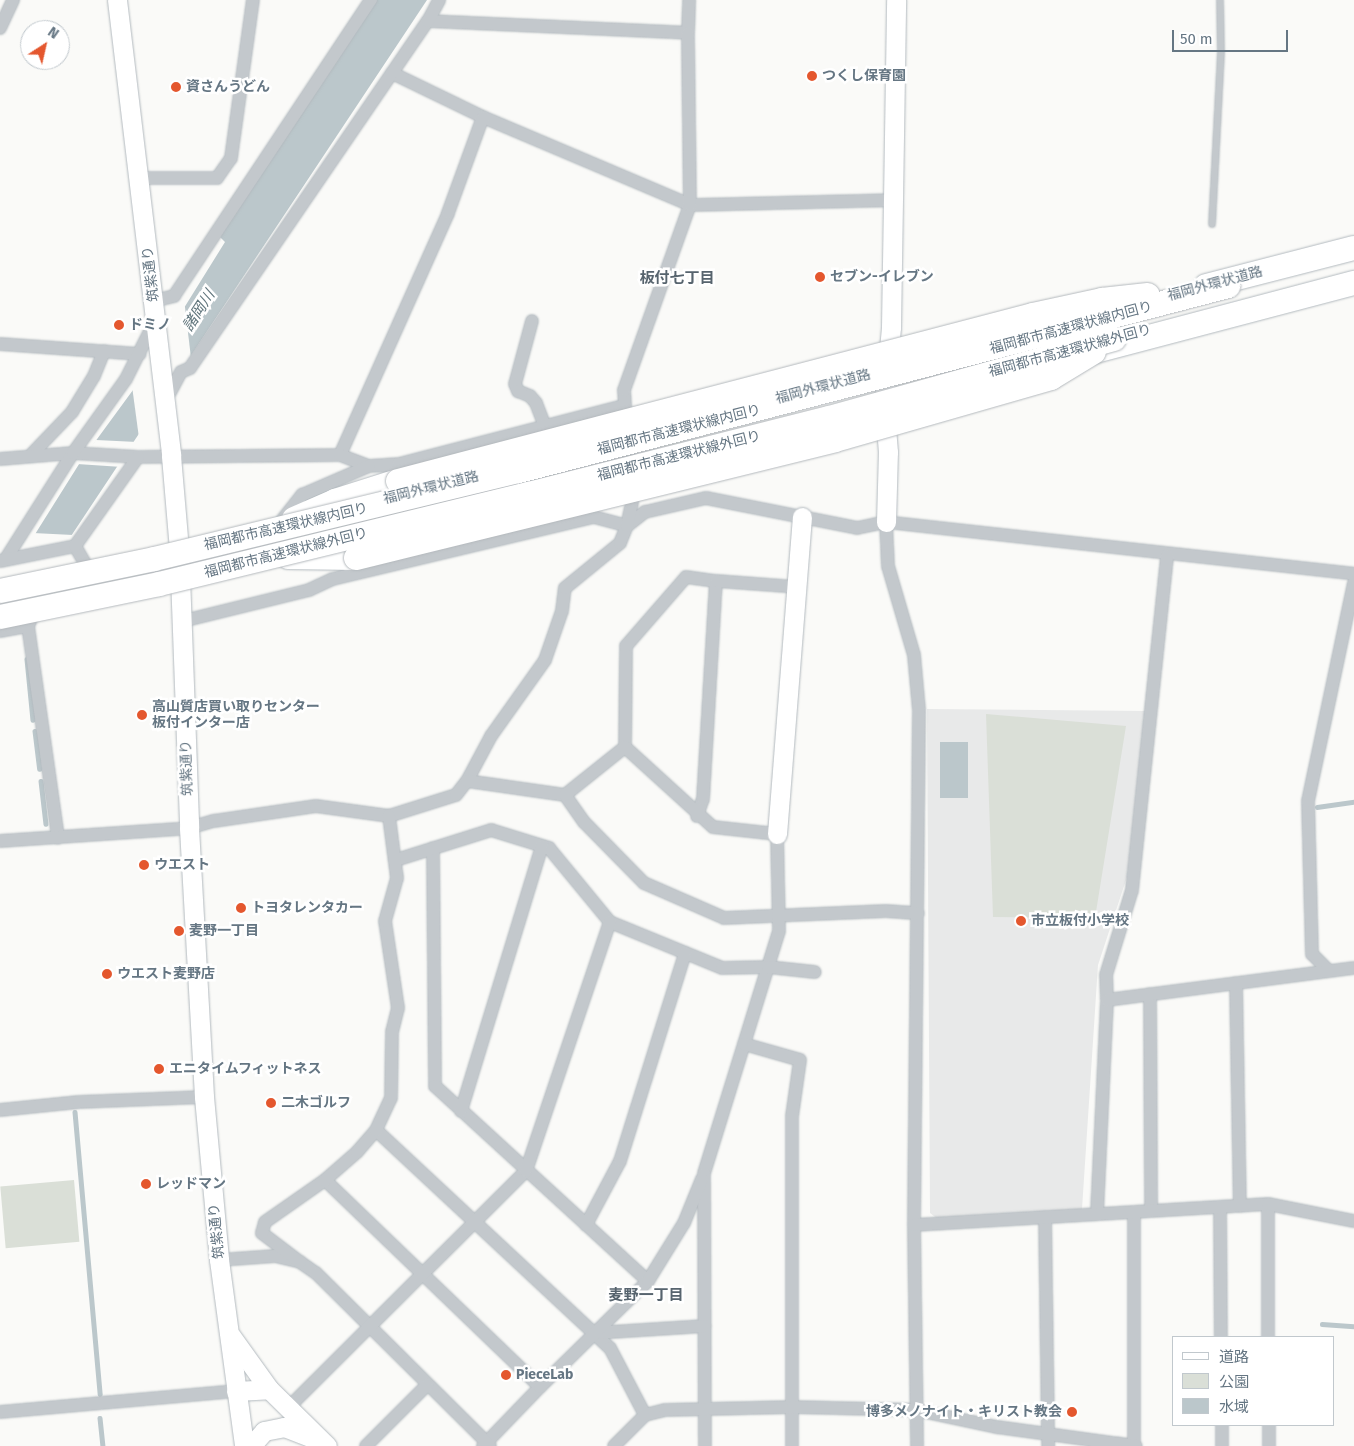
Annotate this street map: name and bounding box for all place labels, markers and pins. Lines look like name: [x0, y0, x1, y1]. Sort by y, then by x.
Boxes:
place label: つくし保育園: [822, 68, 906, 84]
marker: つくし保育園: [806, 70, 818, 82]
place label: 資さんうどん: [186, 79, 270, 95]
marker: 資さんうどん: [170, 81, 182, 93]
place label: セブン-イレブン: [830, 269, 934, 285]
marker: セブン-イレブン: [814, 271, 826, 283]
place label: ドミノ: [129, 317, 171, 333]
marker: ドミノ: [113, 319, 125, 331]
place label: 高山質店買い取りセンター 板付インター店: [152, 699, 320, 732]
marker: 高山質店買い取りセンター 板付インター店: [136, 709, 148, 721]
place label: ウエスト: [154, 857, 210, 873]
marker: ウエスト: [138, 859, 150, 871]
place label: トヨタレンタカー: [251, 900, 363, 916]
marker: トヨタレンタカー: [235, 902, 247, 914]
place label: 市立板付小学校: [1031, 913, 1129, 929]
marker: 市立板付小学校: [1015, 915, 1027, 927]
place label: 麦野一丁目: [189, 923, 259, 939]
marker: 麦野一丁目: [173, 925, 185, 937]
place label: ウエスト麦野店: [117, 966, 215, 982]
marker: ウエスト麦野店: [101, 968, 113, 980]
place label: エニタイムフィットネス: [169, 1061, 323, 1077]
marker: エニタイムフィットネス: [153, 1063, 165, 1075]
place label: 二木ゴルフ: [281, 1095, 351, 1111]
marker: 二木ゴルフ: [265, 1097, 277, 1109]
place label: レッドマン: [156, 1176, 226, 1192]
marker: レッドマン: [140, 1178, 152, 1190]
place label: PieceLab: [516, 1367, 573, 1383]
marker: PieceLab: [500, 1369, 512, 1381]
place label: 博多メノナイト・キリスト教会: [866, 1404, 1062, 1420]
marker: 博多メノナイト・キリスト教会: [1066, 1406, 1078, 1418]

